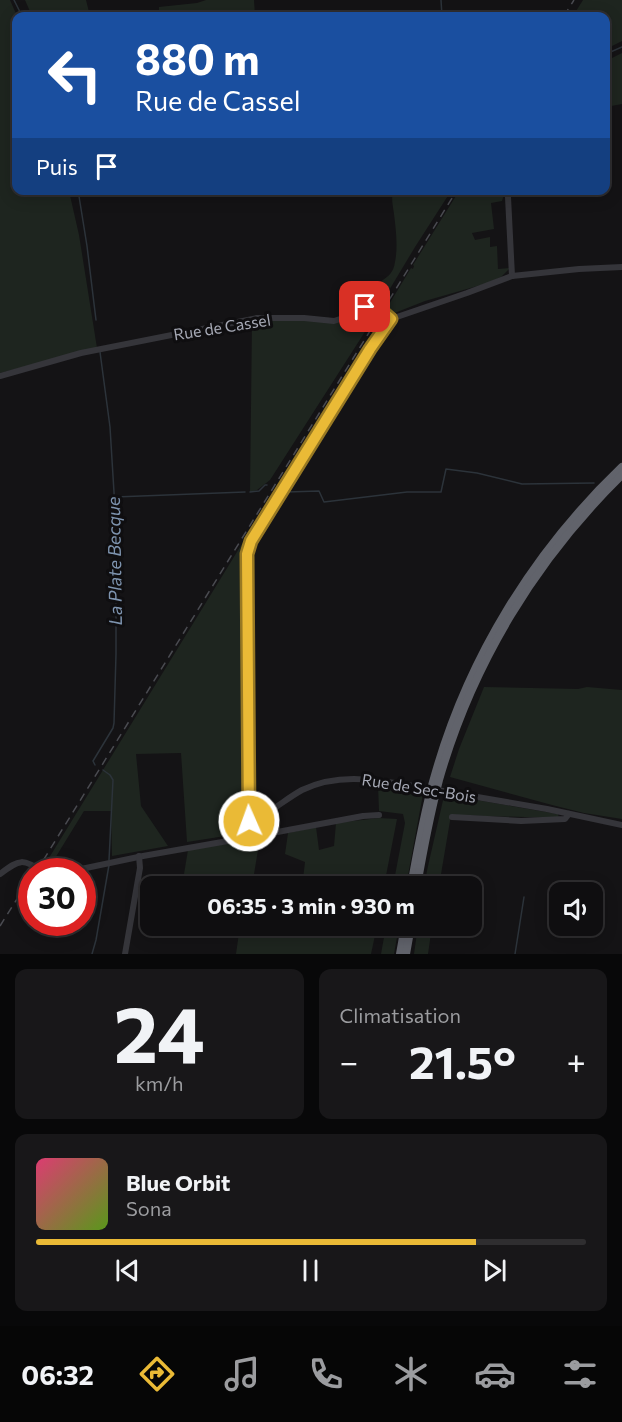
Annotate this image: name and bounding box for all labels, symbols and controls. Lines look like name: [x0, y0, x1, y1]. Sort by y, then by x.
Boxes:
text: 880 m: [135, 32, 260, 84]
icon: left: [36, 36, 114, 114]
text: Rue de Cassel: [135, 84, 301, 117]
icon: arrive: [90, 150, 123, 183]
text: Puis: [36, 153, 78, 180]
pin: [339, 281, 390, 332]
icon: arrive: [348, 290, 381, 323]
street label: Rue de Cassel: [172, 309, 272, 344]
water label: La Plate Becque: [102, 496, 126, 626]
street label: Rue de Sec-Bois: [361, 769, 478, 806]
position arrow: [217, 789, 281, 853]
speed limit sign: 30: [18, 858, 96, 936]
map controls: [549, 882, 603, 936]
button: sound: [549, 882, 603, 936]
text: 06:35 · 3 min · 930 m: [207, 892, 415, 919]
text: 24: [114, 984, 205, 1079]
text: Climatisation: [340, 1003, 461, 1027]
text: 21.5°: [409, 1033, 516, 1088]
text: −: [340, 1040, 358, 1081]
text: +: [567, 1040, 586, 1081]
text: km/h: [135, 1071, 184, 1095]
text: Blue Orbit: [126, 1169, 230, 1196]
text: Sona: [126, 1196, 172, 1220]
icon: previous: [111, 1254, 144, 1287]
icon: pause: [294, 1254, 327, 1287]
icon: next: [478, 1254, 511, 1287]
icon: directions: [136, 1353, 178, 1395]
icon: music: [221, 1353, 263, 1395]
icon: phone: [305, 1353, 347, 1395]
icon: climate: [390, 1353, 432, 1395]
icon: car: [474, 1353, 516, 1395]
icon: filters: [559, 1353, 601, 1395]
text: 06:32: [21, 1358, 94, 1391]

